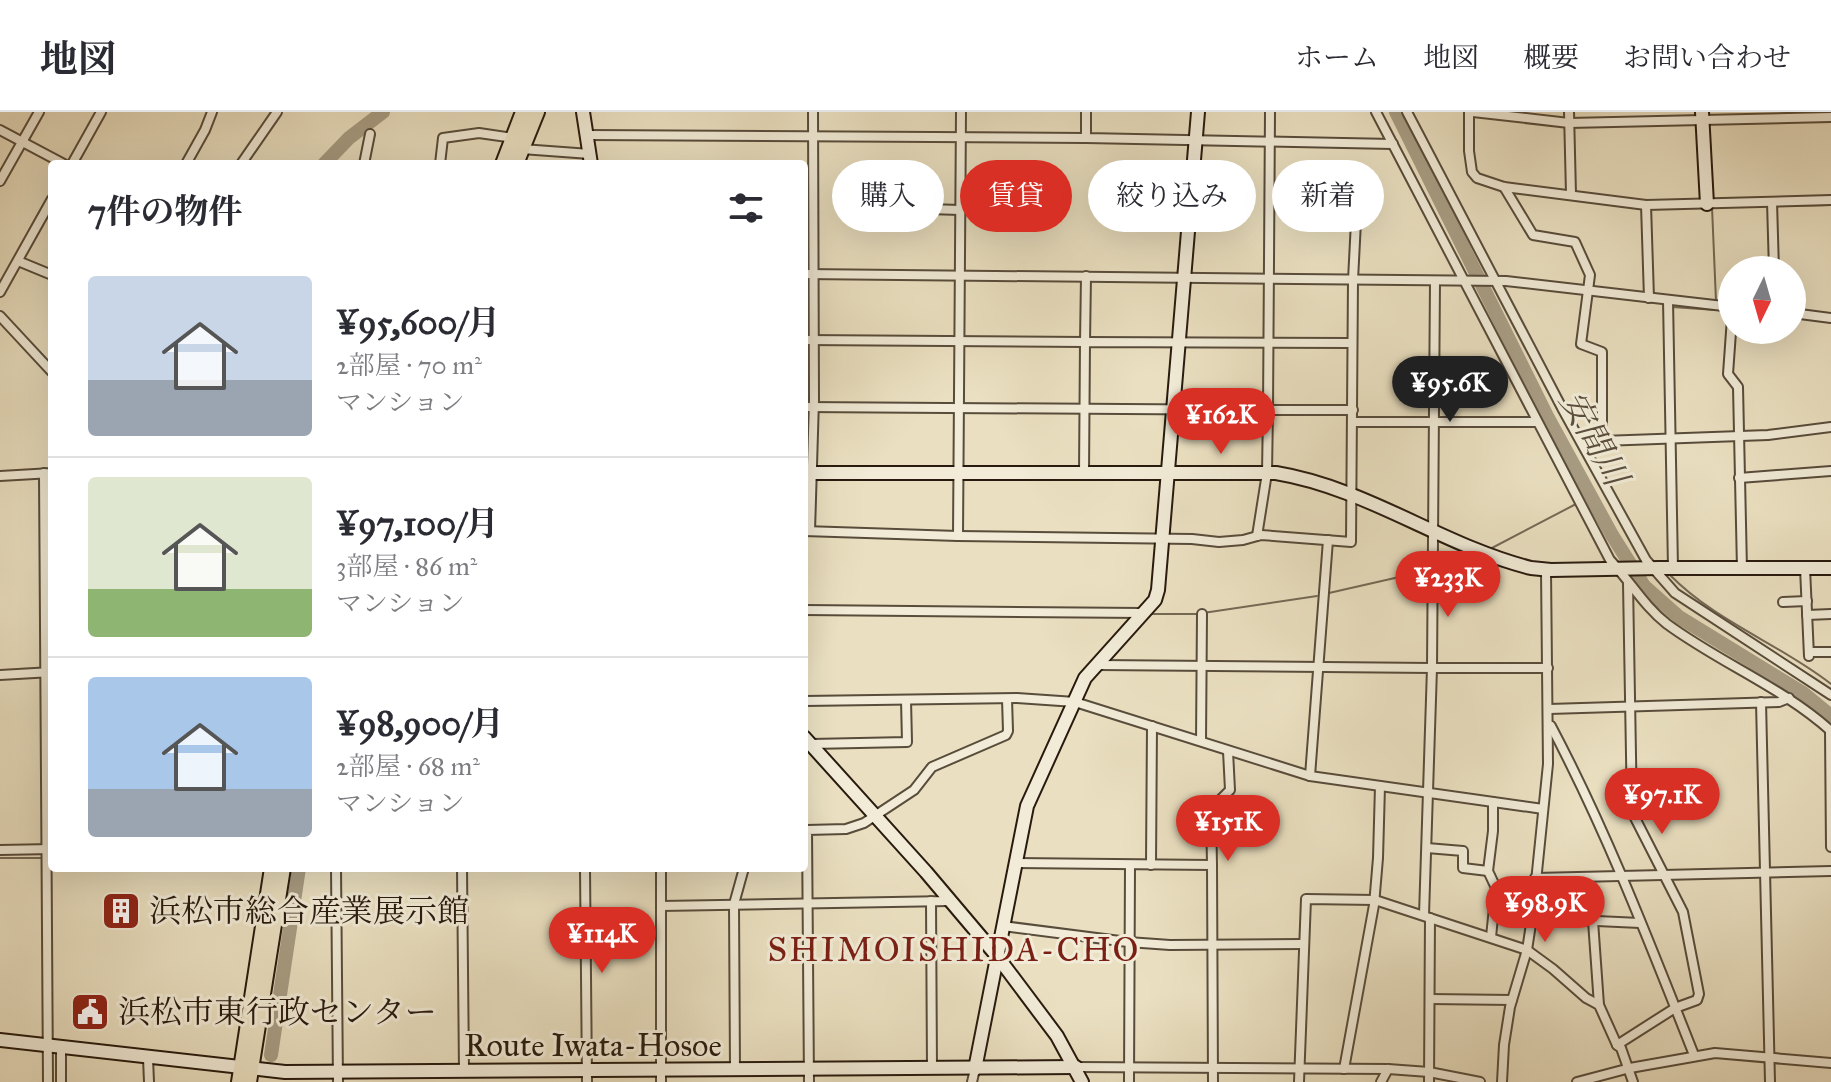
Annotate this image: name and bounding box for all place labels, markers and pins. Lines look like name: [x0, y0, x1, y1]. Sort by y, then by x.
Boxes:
pin: ¥95.6K: [1385, 356, 1515, 424]
pin: ¥162K: [1165, 388, 1277, 456]
pin: ¥233K: [1392, 551, 1504, 619]
pin: ¥97.1K: [1597, 768, 1727, 836]
pin: ¥151K: [1172, 795, 1284, 863]
pin: ¥98.9K: [1480, 876, 1610, 944]
building icon: 浜松市総合産業展示館: [100, 890, 142, 932]
place label: 浜松市総合産業展示館: [149, 892, 469, 931]
pin: ¥114K: [546, 907, 658, 975]
public building icon: 浜松市東行政センター: [69, 991, 111, 1033]
place label: 浜松市東行政センター: [118, 993, 437, 1032]

